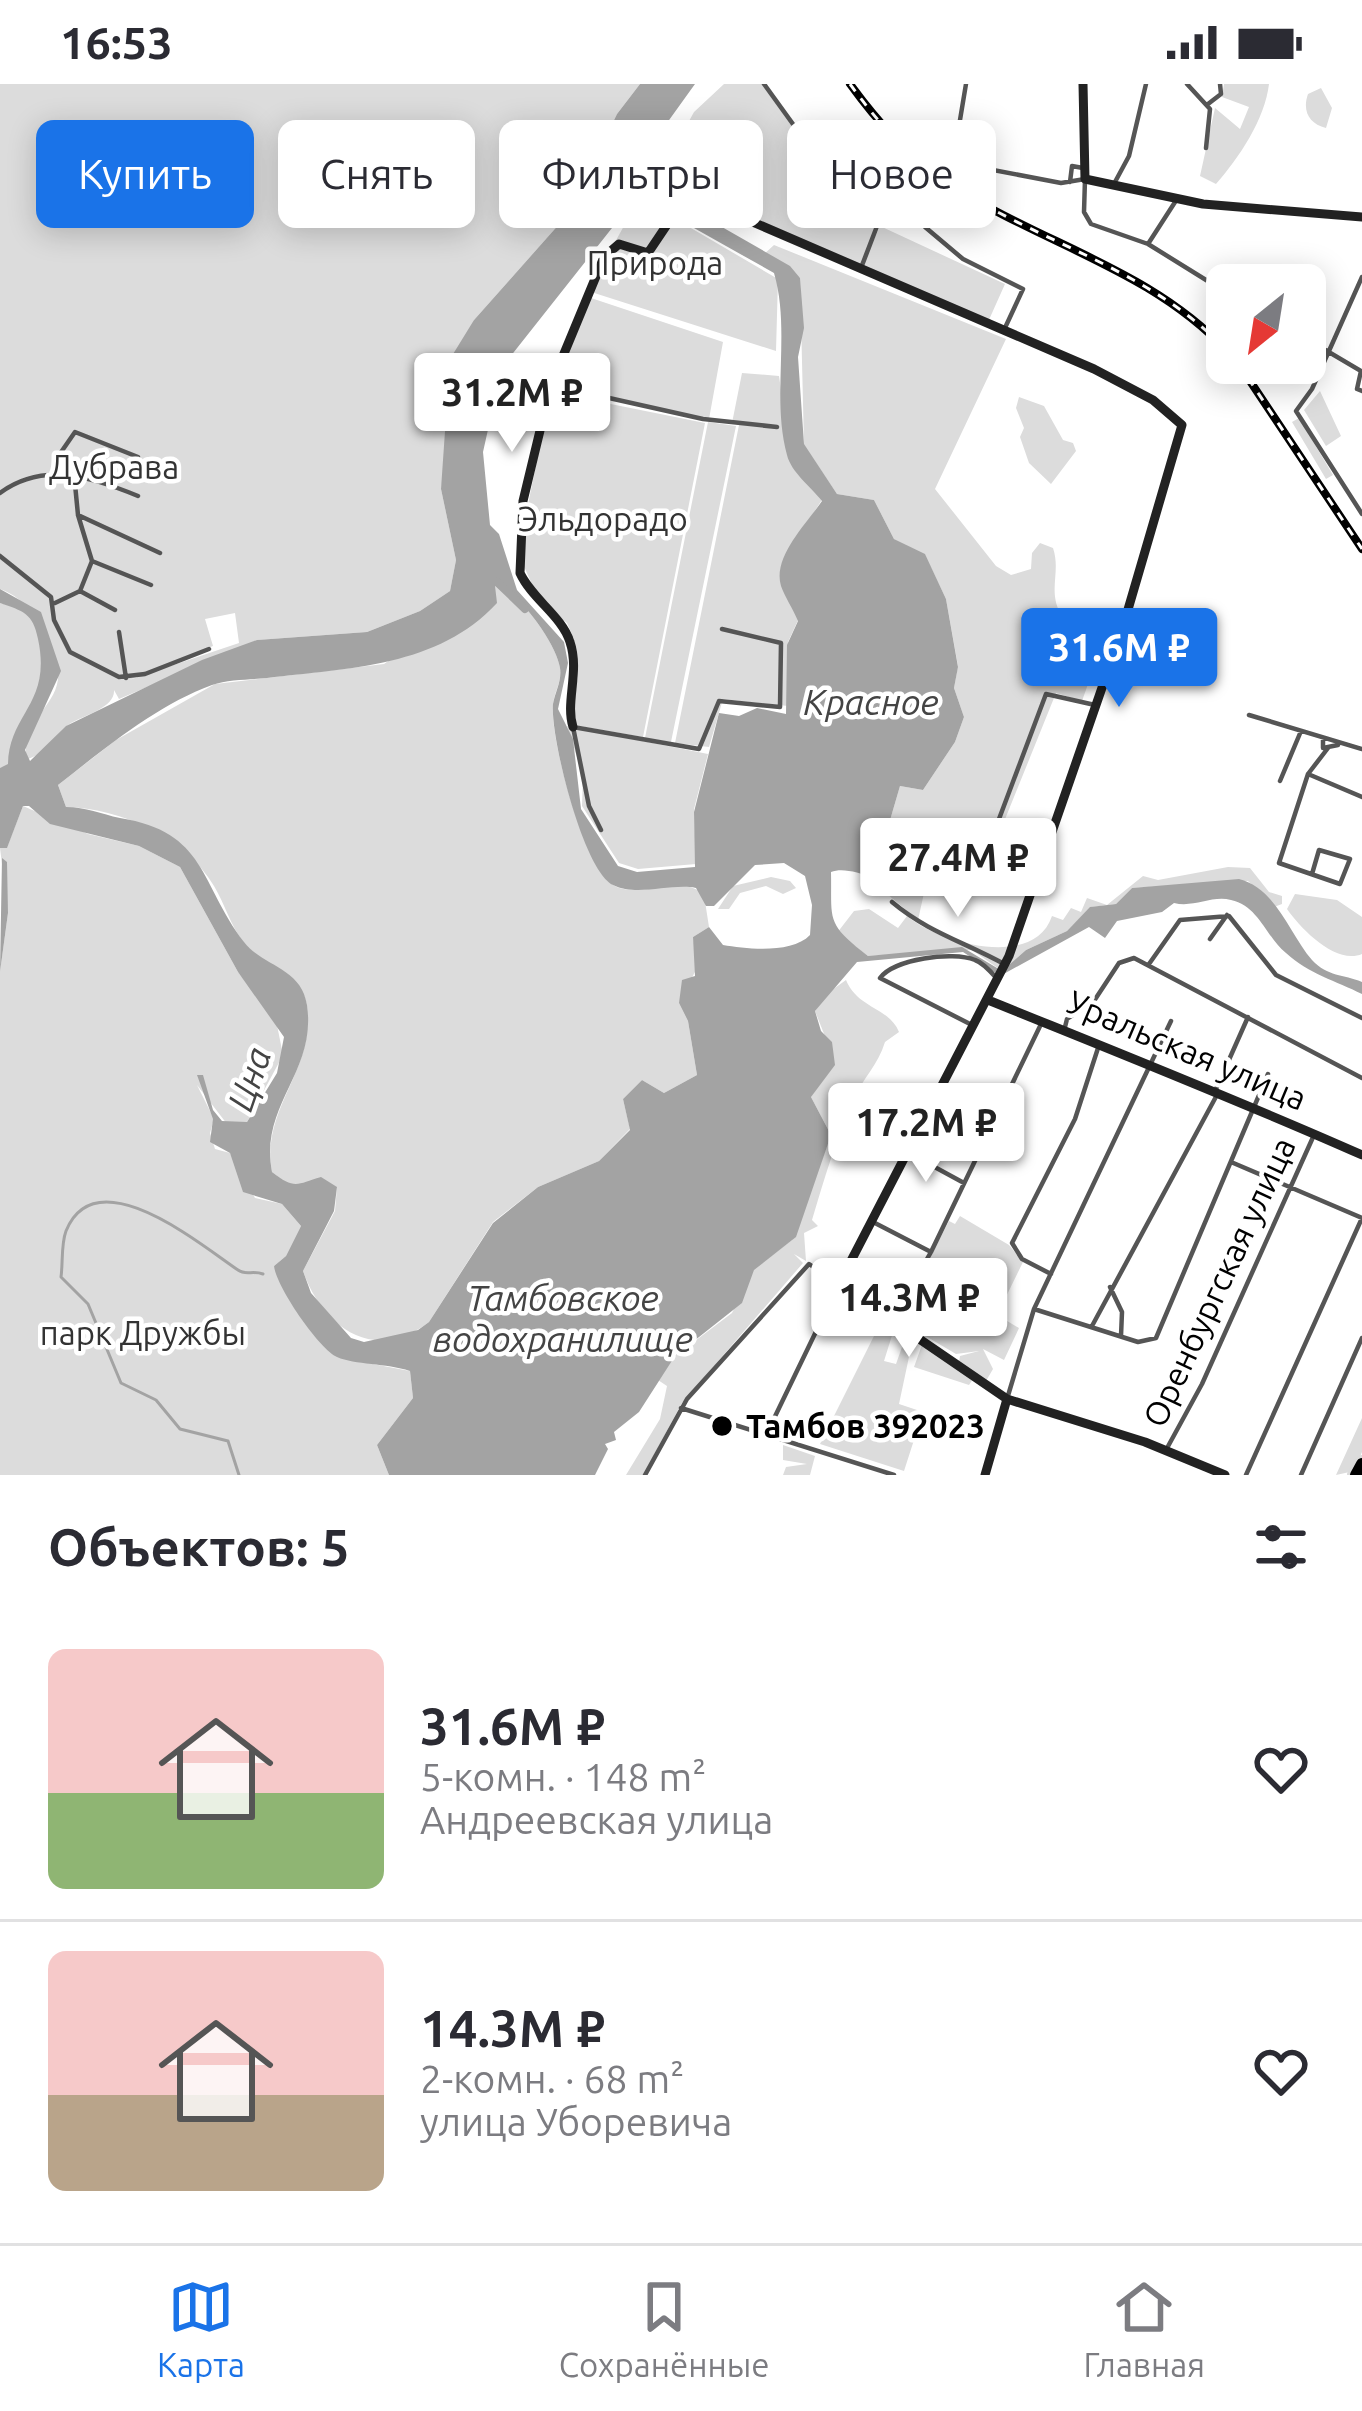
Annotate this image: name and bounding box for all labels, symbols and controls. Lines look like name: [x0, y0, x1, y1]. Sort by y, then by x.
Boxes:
text: 16:53: [60, 17, 173, 68]
chip: Купить: [36, 120, 254, 228]
chip: Снять: [278, 120, 475, 228]
chip: Фильтры: [499, 120, 763, 228]
chip: Новое: [787, 120, 996, 228]
park label: Природа: [587, 244, 723, 281]
north arrow: [1206, 264, 1326, 384]
map controls: [1206, 264, 1326, 384]
pin: 31.2M ₽: [401, 353, 623, 455]
text: 31.2M ₽: [441, 370, 583, 413]
park label: Дубрава: [49, 448, 179, 485]
park label: Эльдорадо: [518, 500, 688, 537]
pin: 31.6M ₽: [1008, 608, 1230, 710]
text: 31.6M ₽: [1048, 625, 1190, 668]
water label: Красное: [803, 681, 939, 722]
pin: 27.4M ₽: [847, 818, 1069, 920]
text: 27.4M ₽: [887, 835, 1029, 878]
street label: Уральская улица: [1062, 983, 1312, 1117]
water label: Цна: [219, 1042, 278, 1116]
pin: 17.2M ₽: [815, 1083, 1037, 1185]
text: 17.2M ₽: [855, 1100, 997, 1143]
street label: Оренбургская улица: [1135, 1131, 1302, 1432]
pin: 14.3M ₽: [798, 1258, 1020, 1360]
text: 14.3M ₽: [838, 1275, 980, 1318]
water label: Тамбовское водохранилище: [433, 1277, 693, 1359]
park label: парк Дружбы: [40, 1314, 246, 1351]
place label: Тамбов 392023: [746, 1407, 985, 1444]
marker: Тамбов 392023: [709, 1413, 735, 1439]
icon: filters: [1248, 1514, 1314, 1580]
text: Объектов: 5: [48, 1518, 349, 1576]
icon: home: [144, 1697, 288, 1841]
text: 31.6M ₽: [420, 1697, 605, 1755]
icon: heart: [1248, 1736, 1314, 1802]
text: 5-комн. · 148 m²: [420, 1755, 706, 1798]
text: Андреевская улица: [420, 1798, 773, 1841]
icon: home: [144, 1999, 288, 2143]
text: 14.3M ₽: [420, 1999, 605, 2057]
icon: heart: [1248, 2038, 1314, 2104]
text: 2-комн. · 68 m²: [420, 2057, 684, 2100]
text: улица Уборевича: [420, 2100, 732, 2143]
tab: Карта: [157, 2274, 245, 2383]
tab: Сохранённые: [559, 2274, 770, 2383]
tab: Главная: [1083, 2274, 1205, 2383]

